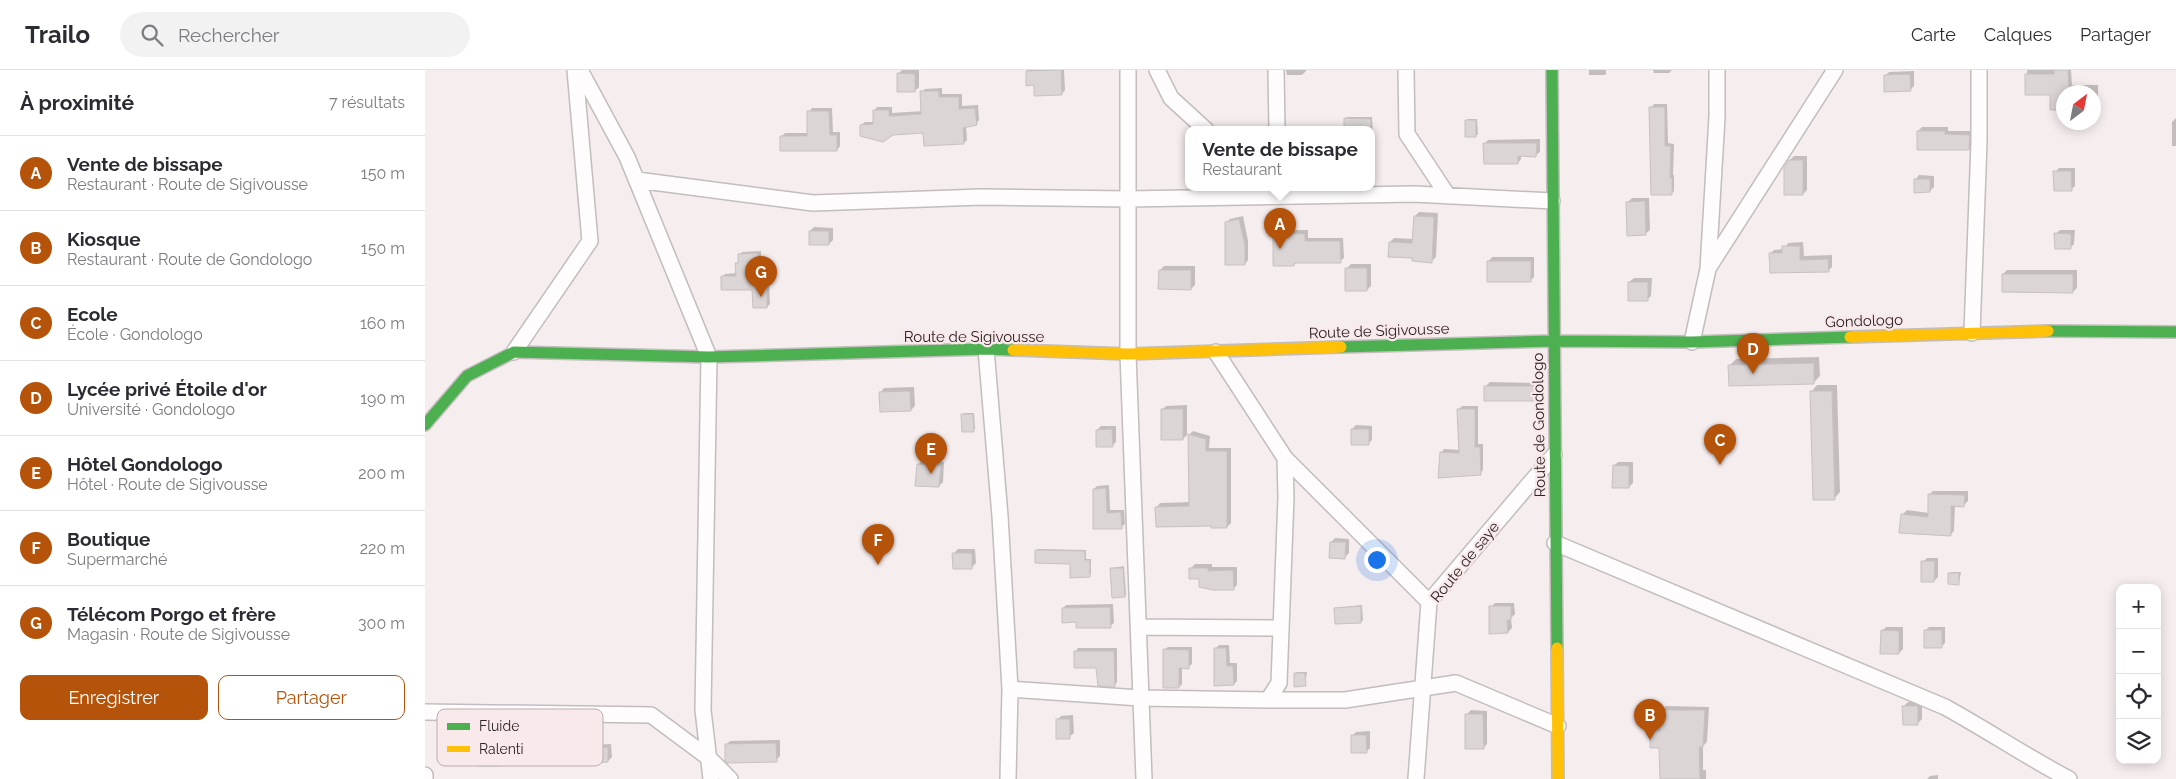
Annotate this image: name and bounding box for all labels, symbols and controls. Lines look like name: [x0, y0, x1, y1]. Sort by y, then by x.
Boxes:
search box: [120, 12, 470, 57]
text: Trailo: [25, 20, 90, 49]
icon: search: [138, 21, 166, 49]
text: Rechercher: [178, 24, 280, 46]
text: Carte: [1911, 24, 1956, 45]
text: Calques: [1984, 24, 2052, 45]
text: Partager: [2080, 24, 2151, 45]
north arrow: [2056, 85, 2101, 130]
text: À proximité: [20, 90, 134, 115]
text: 7 résultats: [329, 93, 405, 112]
popup: [1185, 126, 1375, 191]
text: Vente de bissape: [1202, 138, 1358, 160]
text: Vente de bissape: [67, 153, 223, 175]
text: Restaurant: [1202, 160, 1282, 179]
text: A: [31, 164, 41, 183]
text: 150 m: [361, 164, 405, 183]
text: Restaurant · Route de Sigivousse: [67, 175, 308, 194]
pin: A: [1264, 208, 1296, 249]
text: Kiosque: [67, 228, 141, 250]
text: B: [31, 239, 41, 258]
text: 150 m: [361, 239, 405, 258]
text: Restaurant · Route de Gondologo: [67, 250, 312, 269]
pin: G: [745, 256, 777, 297]
text: Ecole: [67, 303, 118, 325]
street label: Gondologo: [1825, 311, 1903, 331]
text: C: [31, 314, 41, 333]
text: 160 m: [360, 314, 405, 333]
street label: Route de Sigivousse: [1308, 320, 1450, 342]
text: École · Gondologo: [67, 325, 203, 344]
street label: Route de Sigivousse: [904, 328, 1045, 346]
pin: D: [1737, 333, 1769, 374]
street label: Route de Gondologo: [1529, 352, 1549, 498]
text: Lycée privé Étoile d'or: [67, 378, 267, 400]
text: D: [30, 389, 42, 408]
text: 190 m: [360, 389, 405, 408]
text: Université · Gondologo: [67, 400, 235, 419]
pin: C: [1704, 424, 1736, 465]
pin: E: [915, 433, 947, 474]
text: Hôtel Gondologo: [67, 453, 223, 475]
text: E: [31, 464, 41, 483]
text: 200 m: [358, 464, 405, 483]
text: Hôtel · Route de Sigivousse: [67, 475, 268, 494]
street label: Route de saye: [1427, 518, 1503, 606]
pin: F: [862, 524, 894, 565]
text: Boutique: [67, 528, 150, 550]
text: F: [31, 539, 41, 558]
text: 220 m: [360, 539, 405, 558]
your location: [1364, 547, 1390, 573]
text: Supermarché: [67, 550, 167, 569]
map controls: [2116, 584, 2161, 764]
button: +: [2116, 584, 2161, 629]
text: Télécom Porgo et frère: [67, 603, 276, 625]
text: G: [30, 614, 42, 633]
text: 300 m: [358, 614, 405, 633]
text: Magasin · Route de Sigivousse: [67, 625, 290, 644]
button: −: [2116, 629, 2161, 674]
button: locate: [2116, 674, 2161, 719]
button: Enregistrer: [20, 675, 208, 720]
button: Partager: [218, 675, 405, 720]
pin: B: [1634, 699, 1666, 740]
legend: [437, 709, 603, 766]
text: Fluide: [479, 718, 519, 734]
button: layers: [2116, 719, 2161, 764]
text: Ralenti: [479, 741, 524, 757]

